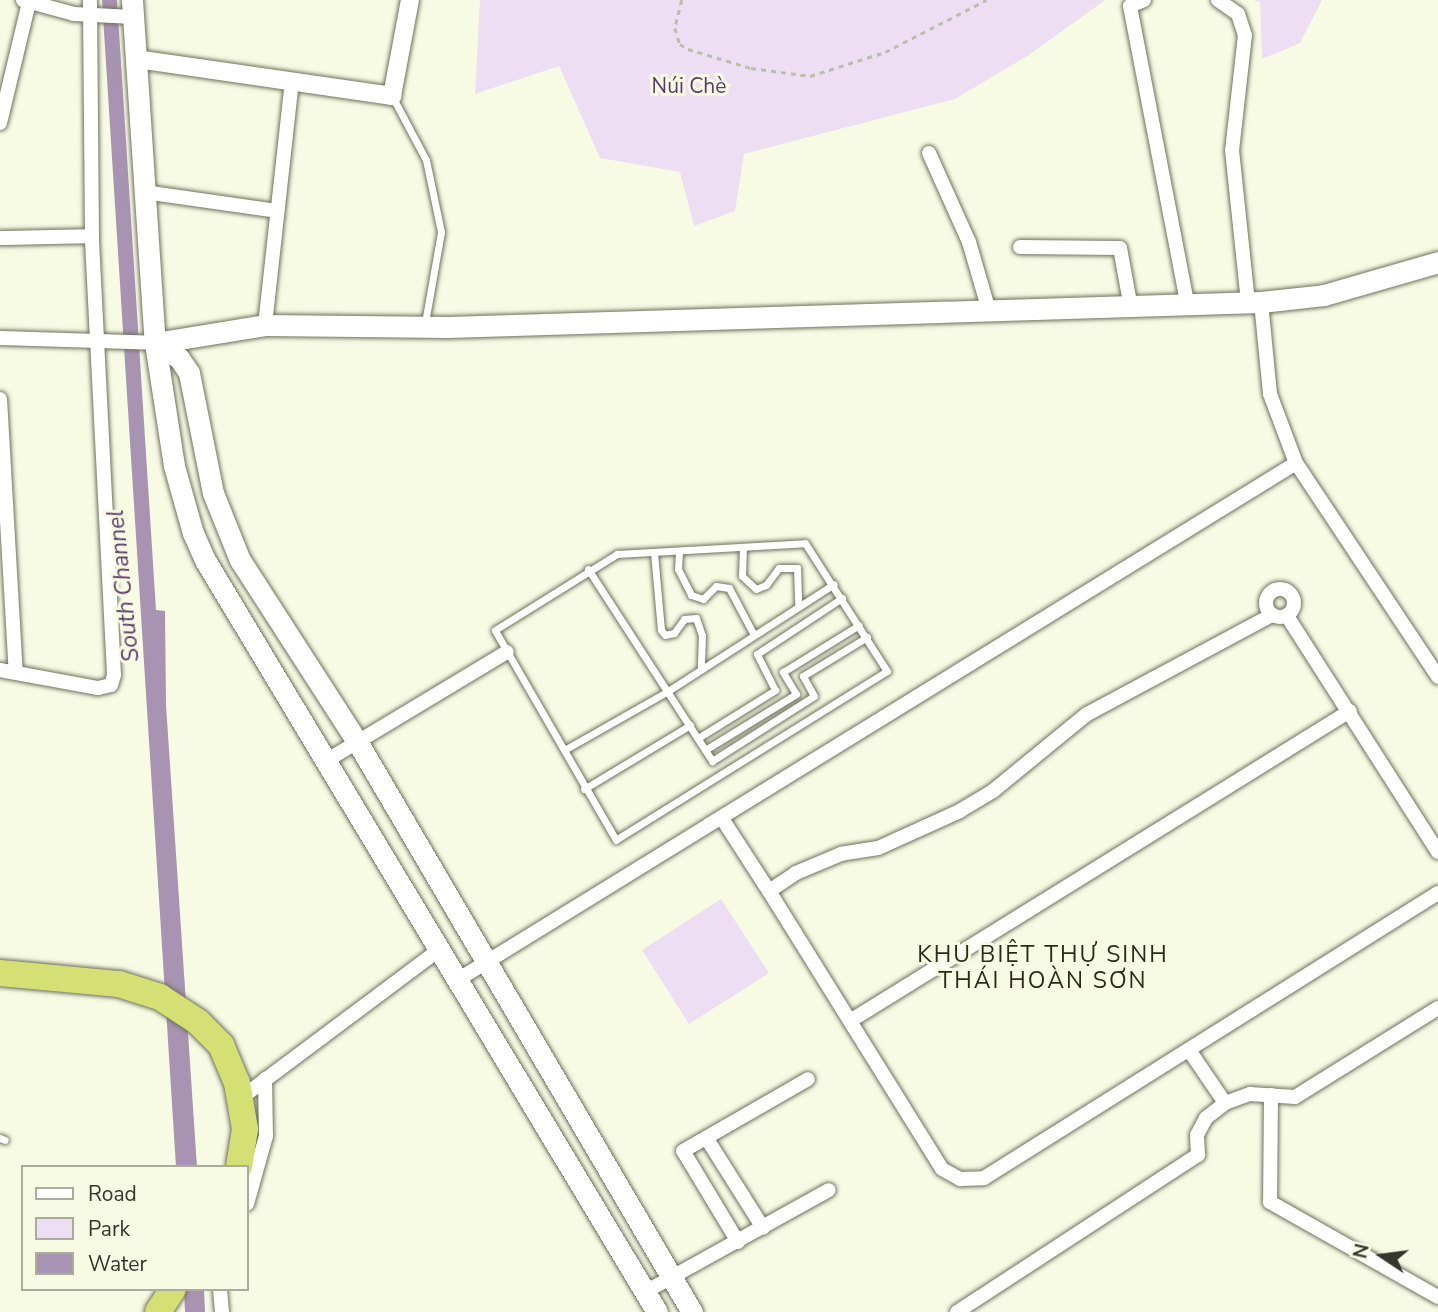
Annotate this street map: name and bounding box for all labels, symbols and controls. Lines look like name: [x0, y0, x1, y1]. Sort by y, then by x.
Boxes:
park label: Núi Chè: [652, 73, 726, 99]
water label: South Channel: [102, 509, 146, 663]
district label: KHU BIỆT THỰ SINH THÁI HOÀN SƠN: [919, 941, 1167, 995]
legend: [21, 1165, 248, 1291]
text: Road: [88, 1180, 137, 1208]
text: Park: [88, 1215, 130, 1243]
north arrow: [1347, 1221, 1417, 1291]
text: N: [1347, 1241, 1376, 1261]
text: Water: [88, 1250, 147, 1278]

